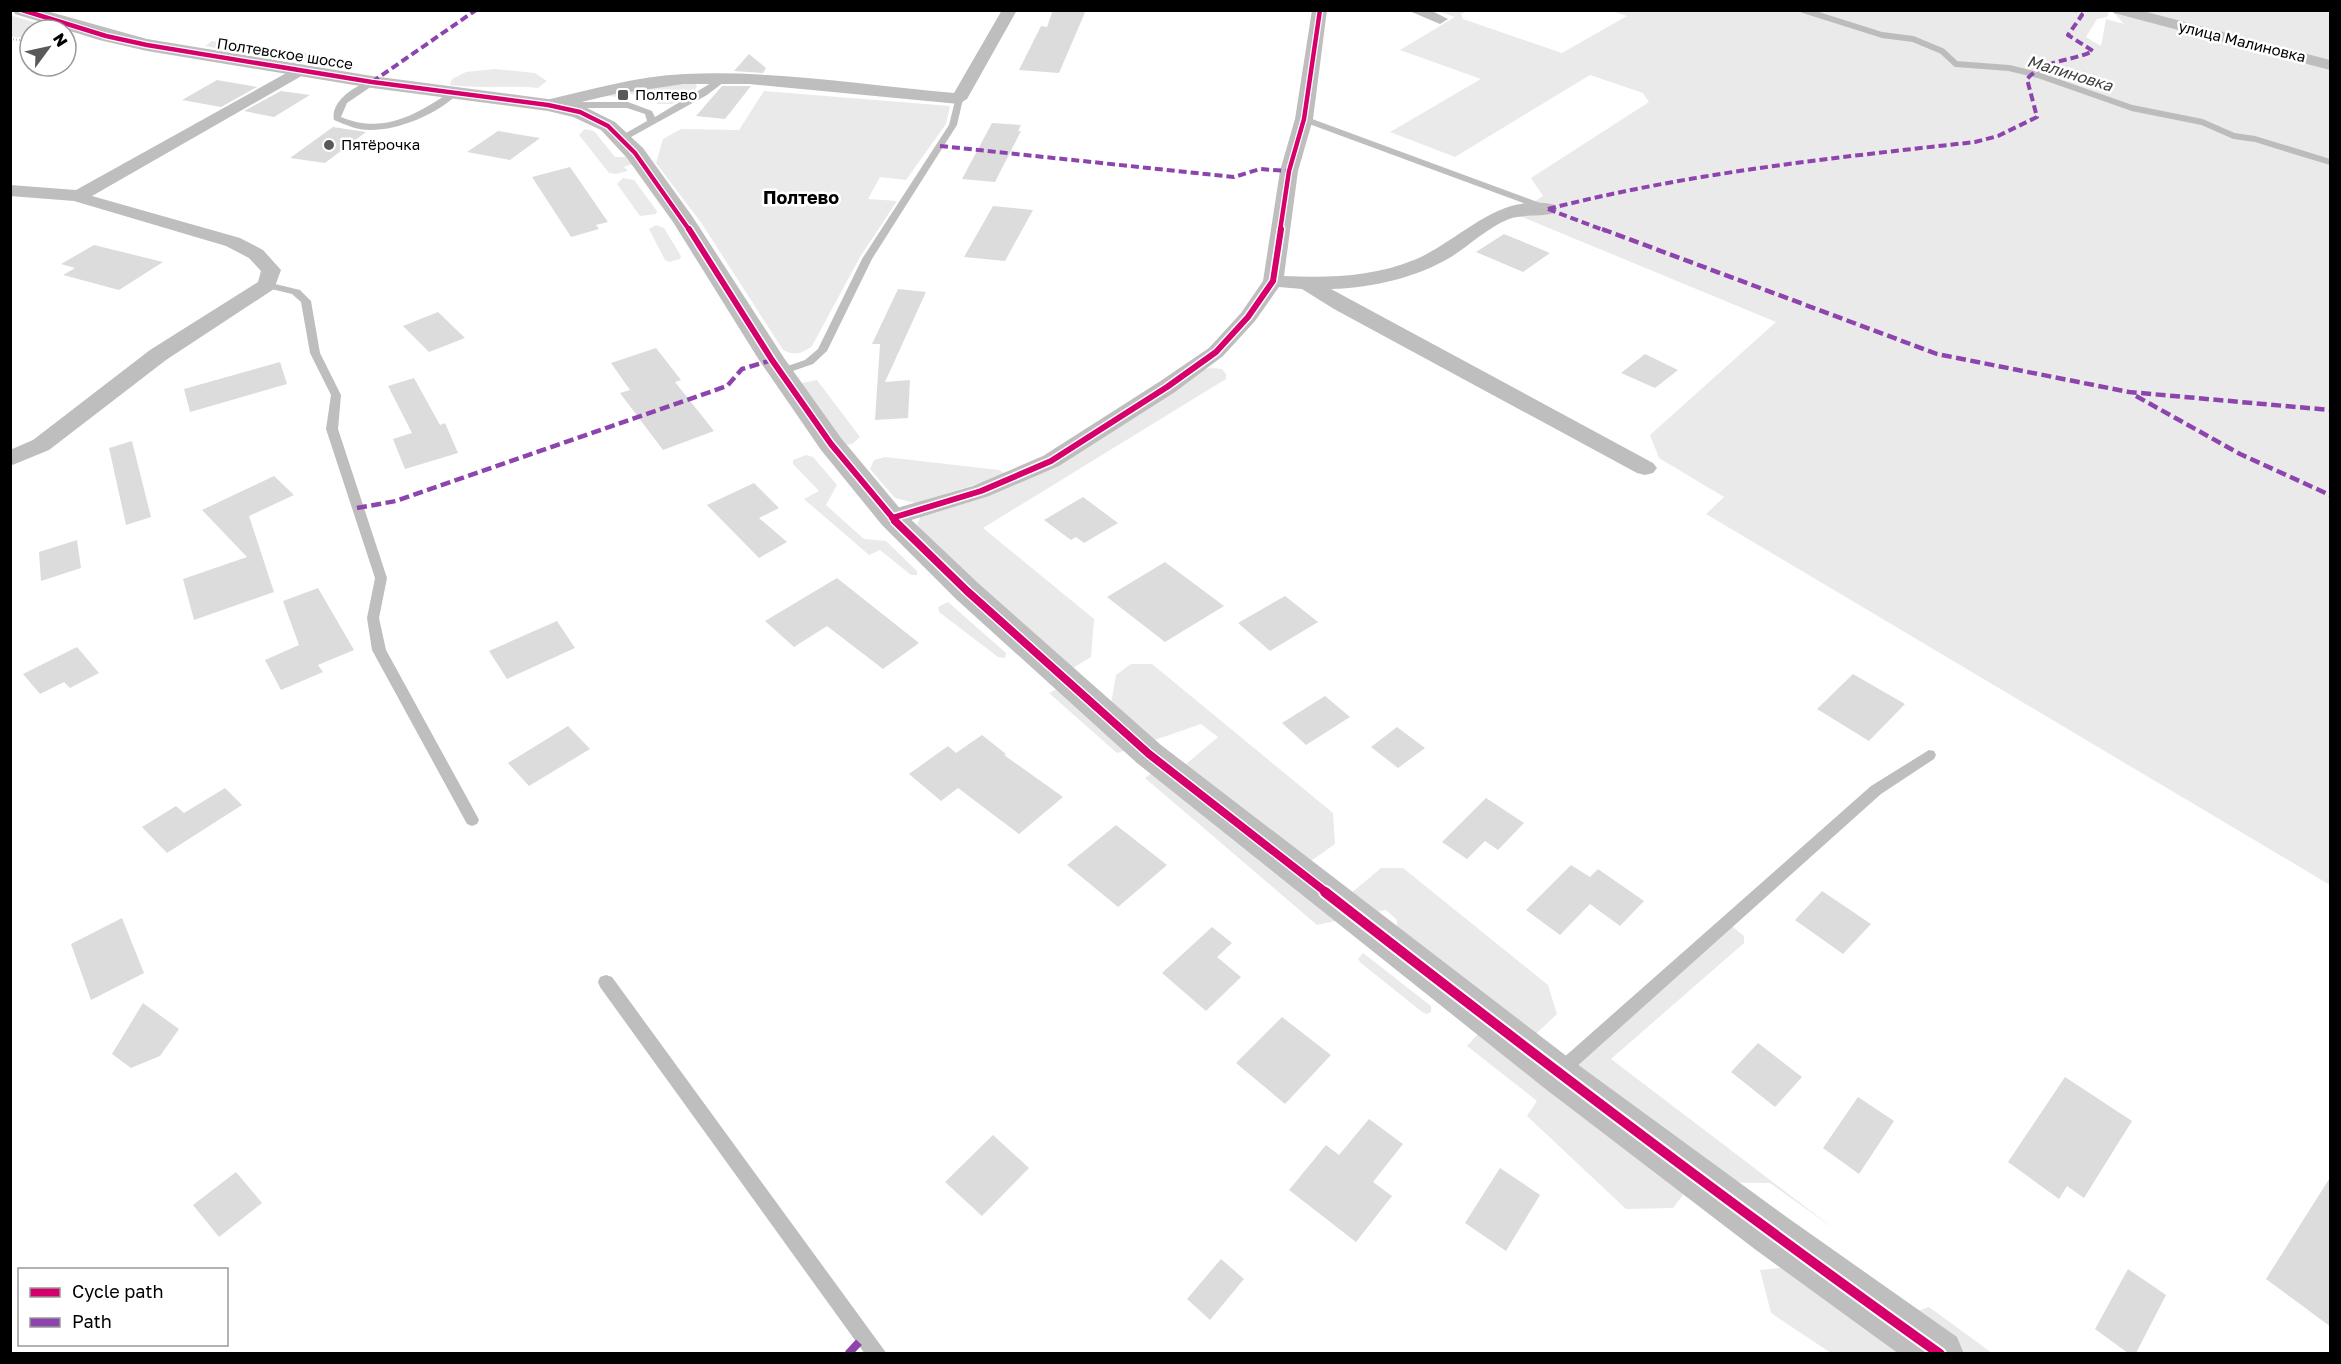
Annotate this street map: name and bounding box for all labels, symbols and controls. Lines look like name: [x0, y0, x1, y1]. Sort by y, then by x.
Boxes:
street label: улица Малиновка: [2177, 17, 2308, 66]
north arrow: [18, 18, 78, 78]
text: N: [49, 29, 72, 50]
street label: Полтевское шоссе: [216, 33, 355, 73]
water label: Малиновка: [2025, 51, 2116, 96]
place label: Полтево: [635, 85, 697, 103]
marker: Полтево: [616, 88, 630, 102]
place label: Пятёрочка: [341, 135, 420, 153]
marker: Пятёрочка: [322, 138, 336, 152]
district label: Полтево: [763, 186, 839, 208]
legend: [18, 1268, 228, 1346]
text: Cycle path: [72, 1280, 164, 1302]
text: Path: [72, 1310, 112, 1332]

